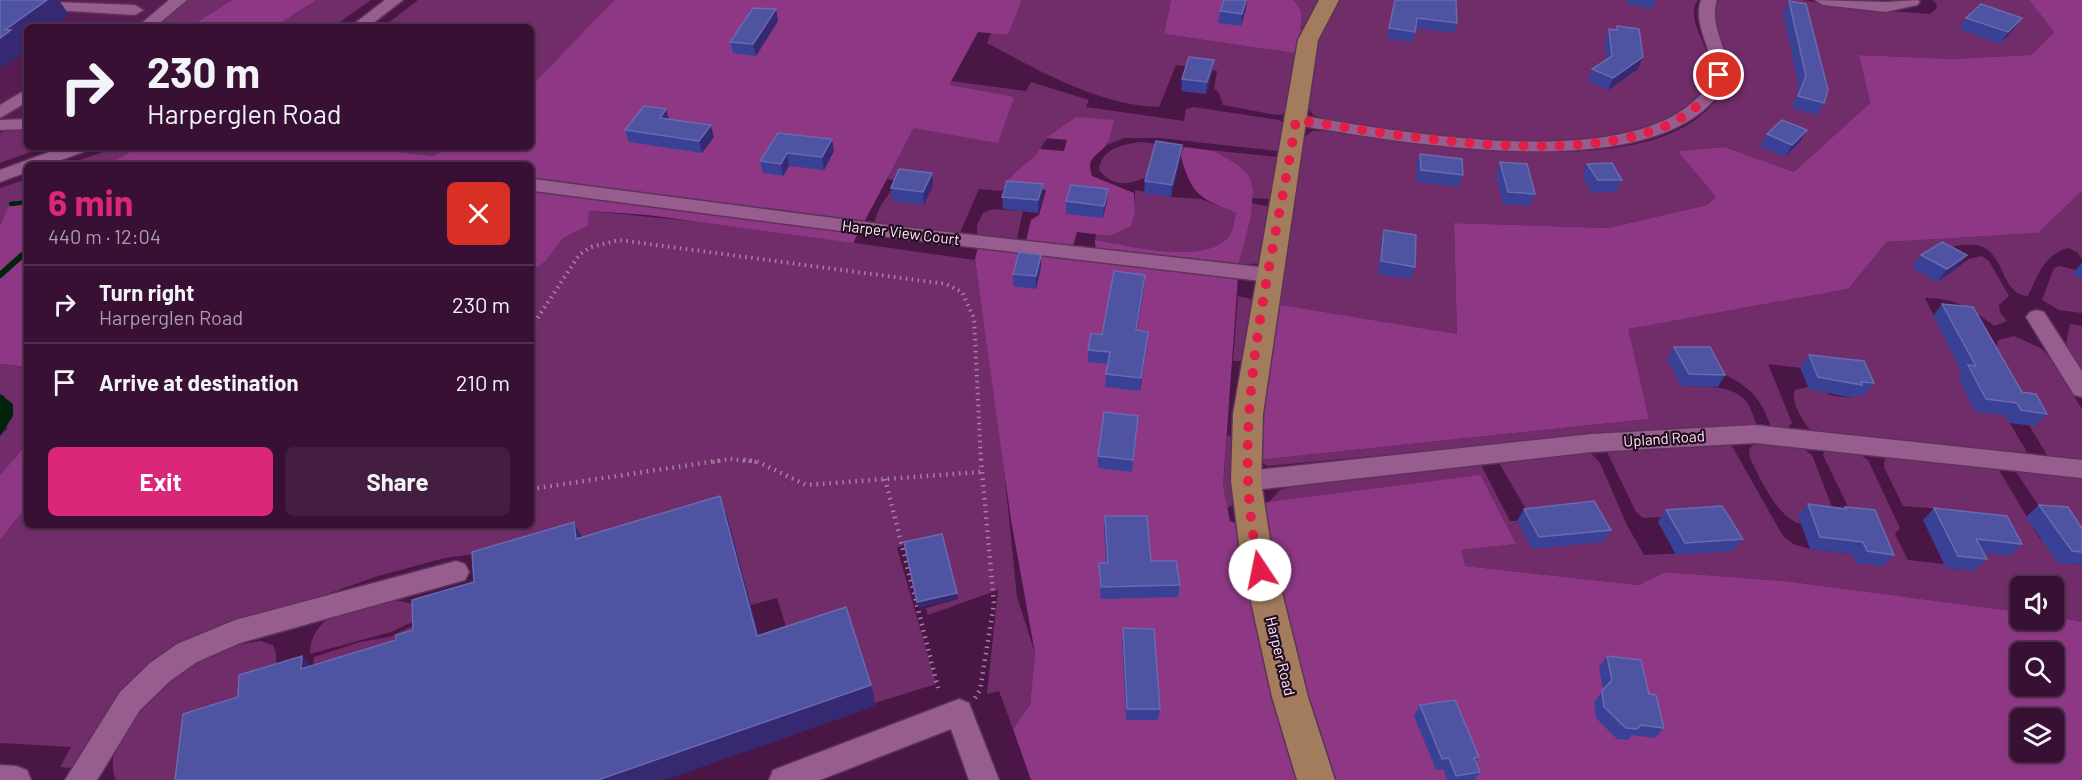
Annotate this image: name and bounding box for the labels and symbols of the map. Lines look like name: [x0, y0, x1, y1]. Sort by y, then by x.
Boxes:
pin: [1693, 49, 1744, 100]
street label: Harper View Court: [841, 216, 961, 248]
street label: Upland Road: [1623, 426, 1705, 450]
position arrow: [1228, 538, 1292, 602]
street label: Harper Road: [1263, 615, 1299, 697]

